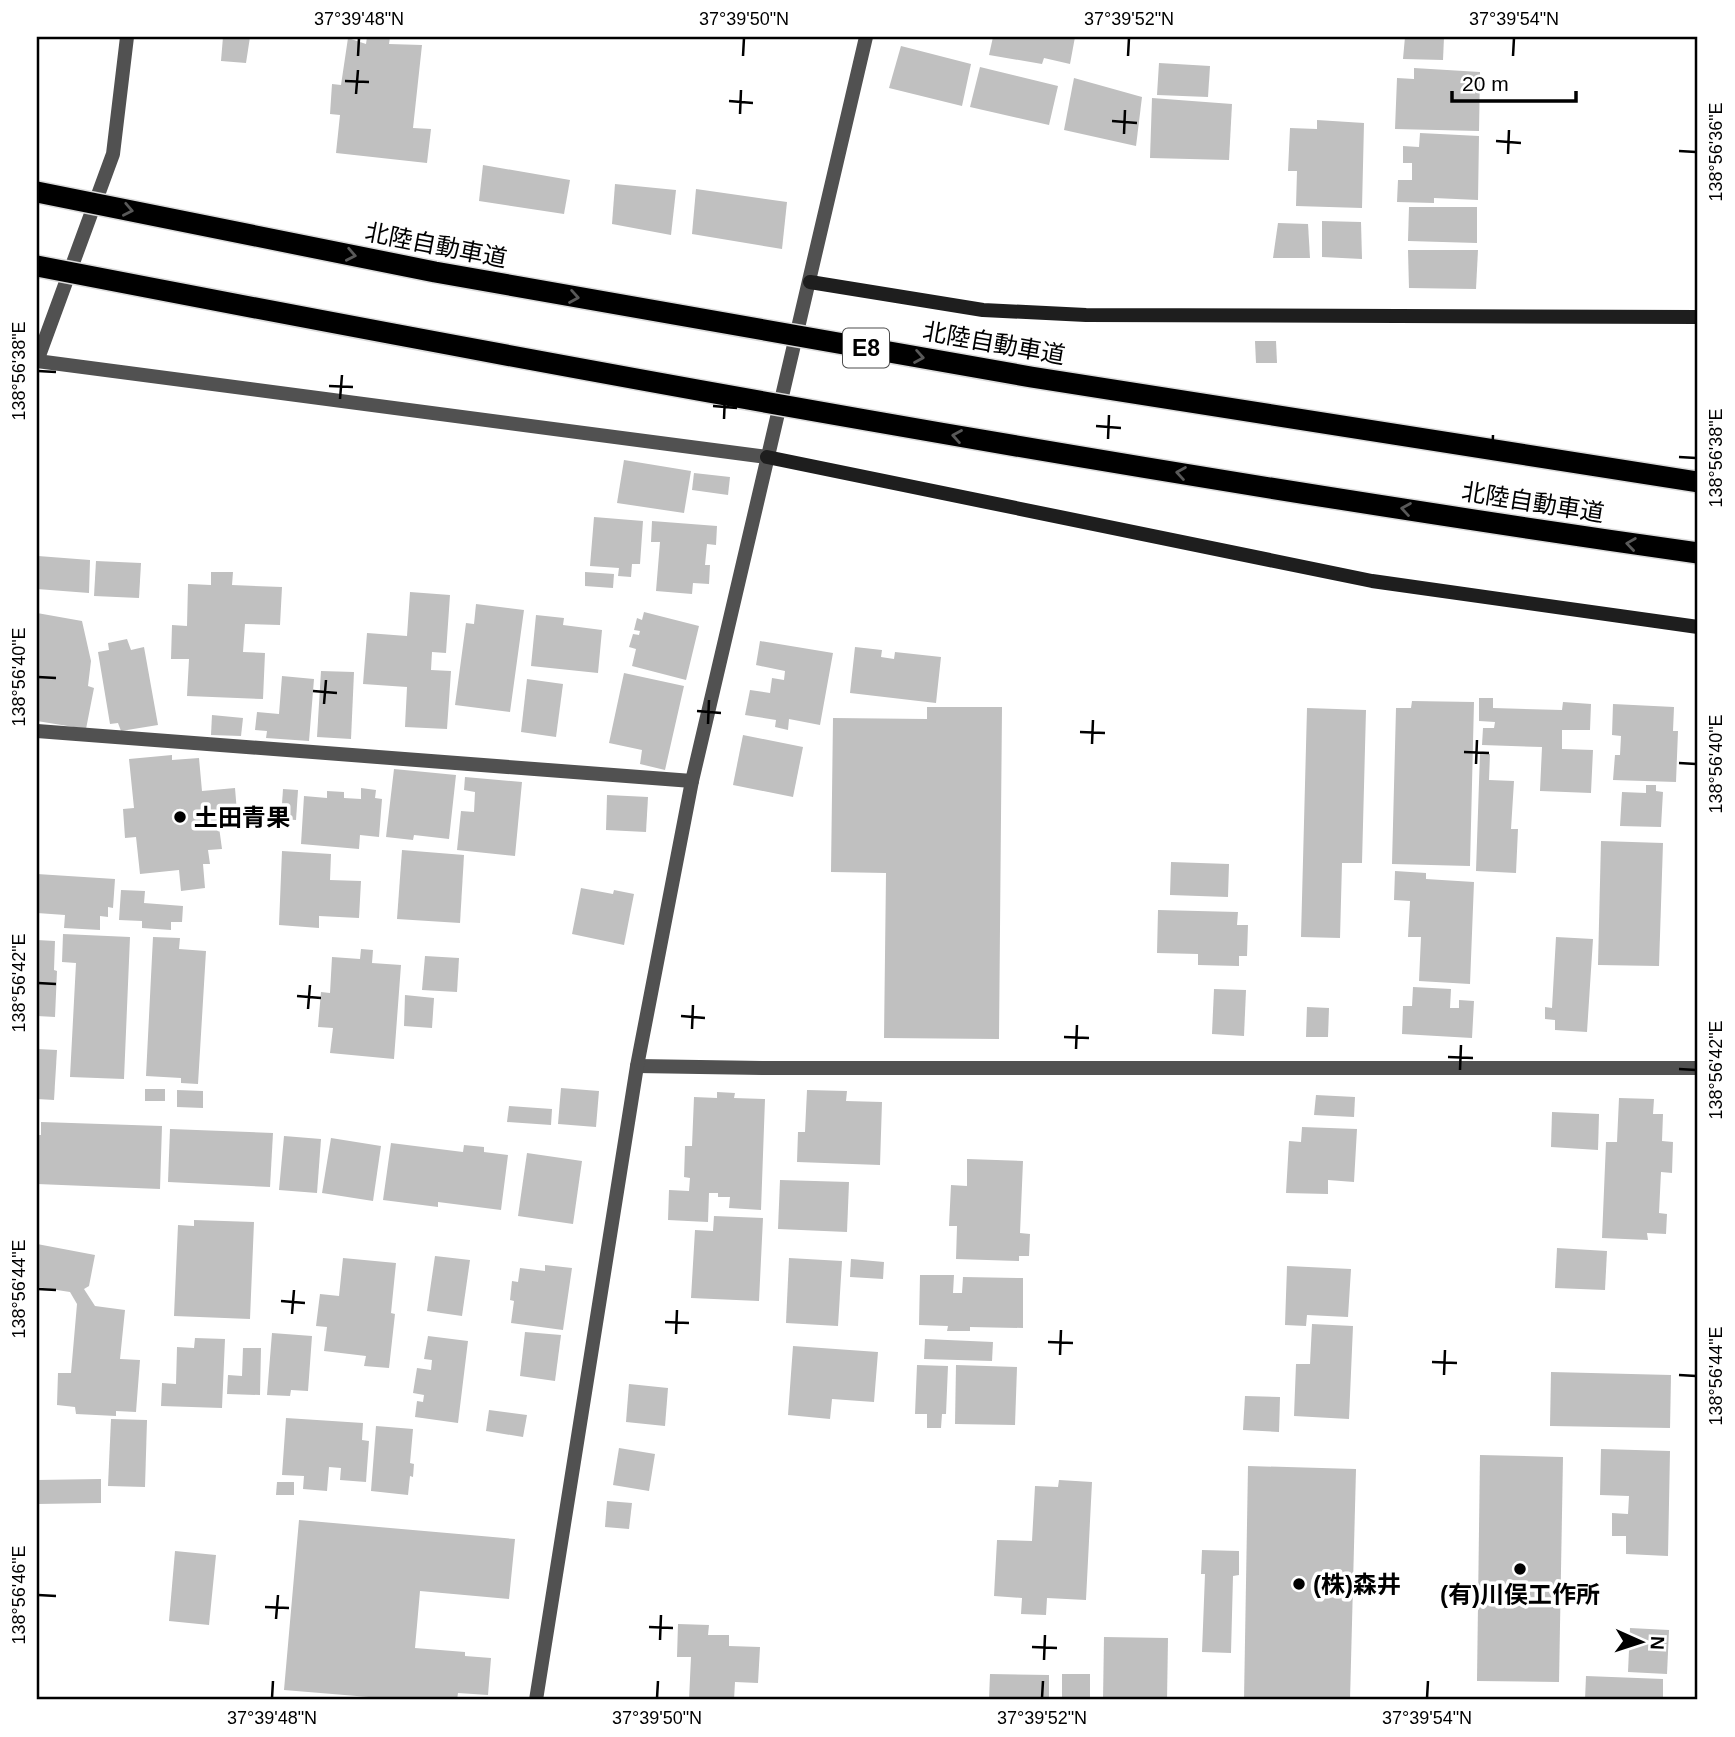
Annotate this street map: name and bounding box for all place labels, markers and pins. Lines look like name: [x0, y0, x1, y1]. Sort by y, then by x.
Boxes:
place label: 土田青果: [194, 804, 290, 831]
marker: 土田青果: [172, 809, 188, 825]
marker: (有)川俣工作所: [1512, 1561, 1528, 1577]
place label: (株)森井: [1313, 1571, 1401, 1598]
marker: (株)森井: [1291, 1576, 1307, 1592]
place label: (有)川俣工作所: [1440, 1581, 1600, 1608]

